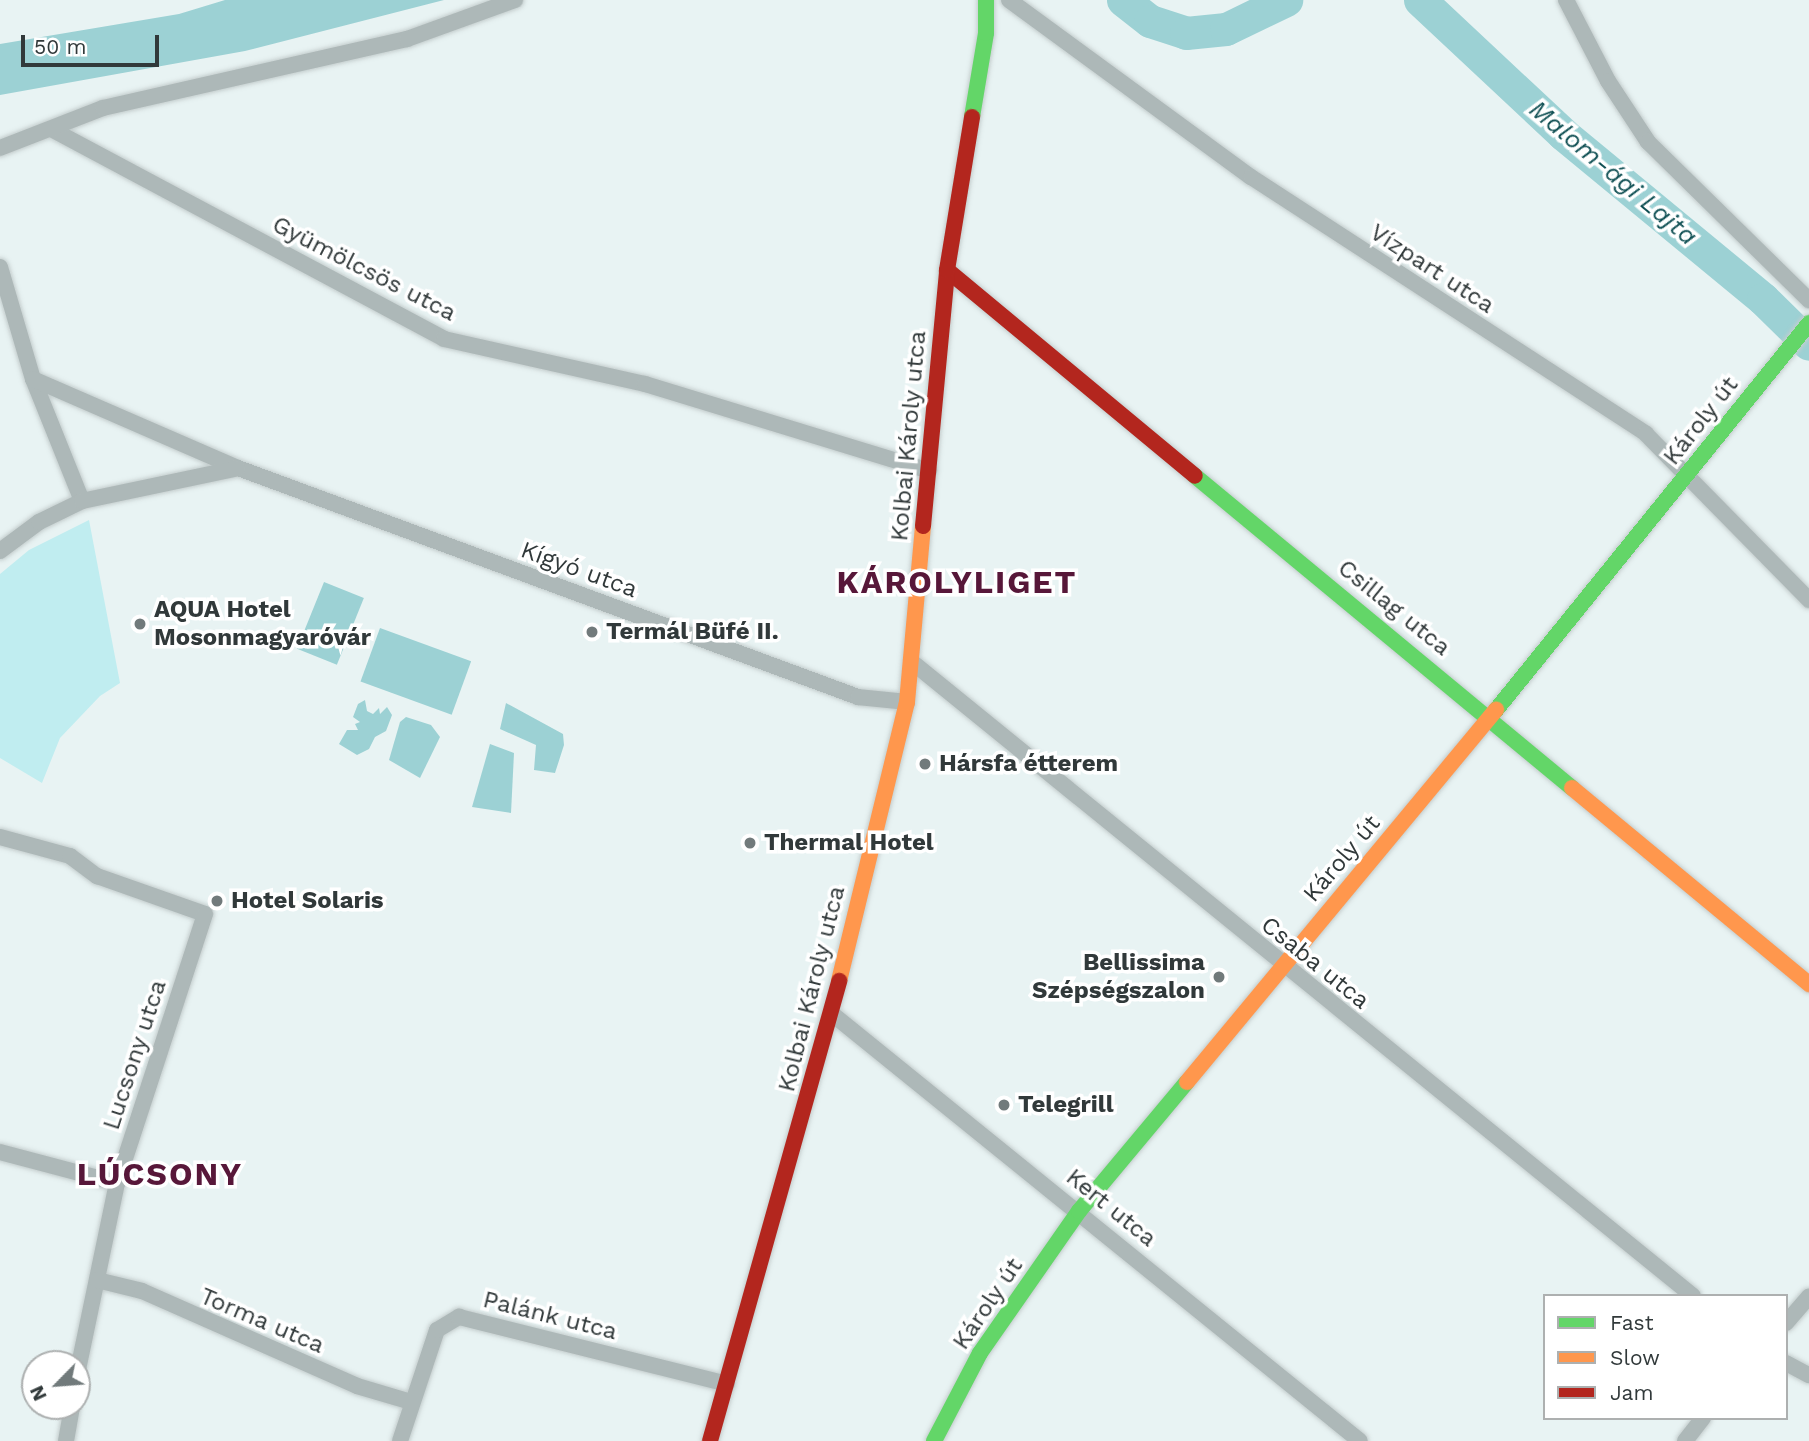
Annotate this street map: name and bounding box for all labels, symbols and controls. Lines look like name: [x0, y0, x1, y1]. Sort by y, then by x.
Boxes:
scale bar: [24, 21, 163, 65]
text: 50 m: [34, 34, 86, 59]
water label: Malom-ági Lajta: [1523, 94, 1703, 252]
street label: Gyümölcsös utca: [267, 210, 461, 328]
street label: Vízpart utca: [1364, 218, 1500, 320]
street label: Kolbai Károly utca: [885, 329, 933, 543]
street label: Károly út: [1657, 371, 1745, 471]
street label: Kígyó utca: [517, 536, 641, 604]
street label: Csillag utca: [1332, 554, 1456, 662]
district label: KÁROLYLIGET: [838, 563, 1076, 601]
place label: AQUA Hotel Mosonmagyaróvár: [154, 596, 371, 652]
marker: AQUA Hotel Mosonmagyaróvár: [132, 616, 148, 632]
place label: Termál Büfé II.: [606, 618, 779, 646]
marker: Termál Büfé II.: [584, 624, 600, 640]
place label: Hársfa étterem: [939, 750, 1118, 778]
marker: Hársfa étterem: [917, 756, 933, 772]
street label: Károly út: [1297, 810, 1387, 908]
place label: Thermal Hotel: [764, 829, 934, 857]
marker: Thermal Hotel: [742, 835, 758, 851]
street label: Kolbai Károly utca: [772, 883, 852, 1095]
place label: Hotel Solaris: [231, 887, 384, 915]
marker: Hotel Solaris: [209, 893, 225, 909]
street label: Csaba utca: [1255, 910, 1375, 1016]
place label: Bellissima Szépségszalon: [1032, 949, 1205, 1005]
marker: Bellissima Szépségszalon: [1211, 969, 1227, 985]
street label: Lucsony utca: [97, 976, 173, 1134]
place label: Telegrill: [1018, 1091, 1114, 1119]
marker: Telegrill: [996, 1097, 1012, 1113]
district label: LÚCSONY: [78, 1155, 242, 1193]
street label: Kert utca: [1060, 1163, 1162, 1253]
street label: Károly út: [947, 1252, 1029, 1356]
street label: Torma utca: [195, 1282, 329, 1360]
street label: Palánk utca: [480, 1285, 620, 1347]
legend: [1543, 1294, 1788, 1420]
text: Fast: [1610, 1310, 1654, 1335]
text: Slow: [1610, 1345, 1660, 1370]
north arrow: [21, 1350, 91, 1420]
text: Jam: [1610, 1380, 1653, 1405]
text: N: [25, 1382, 52, 1404]

